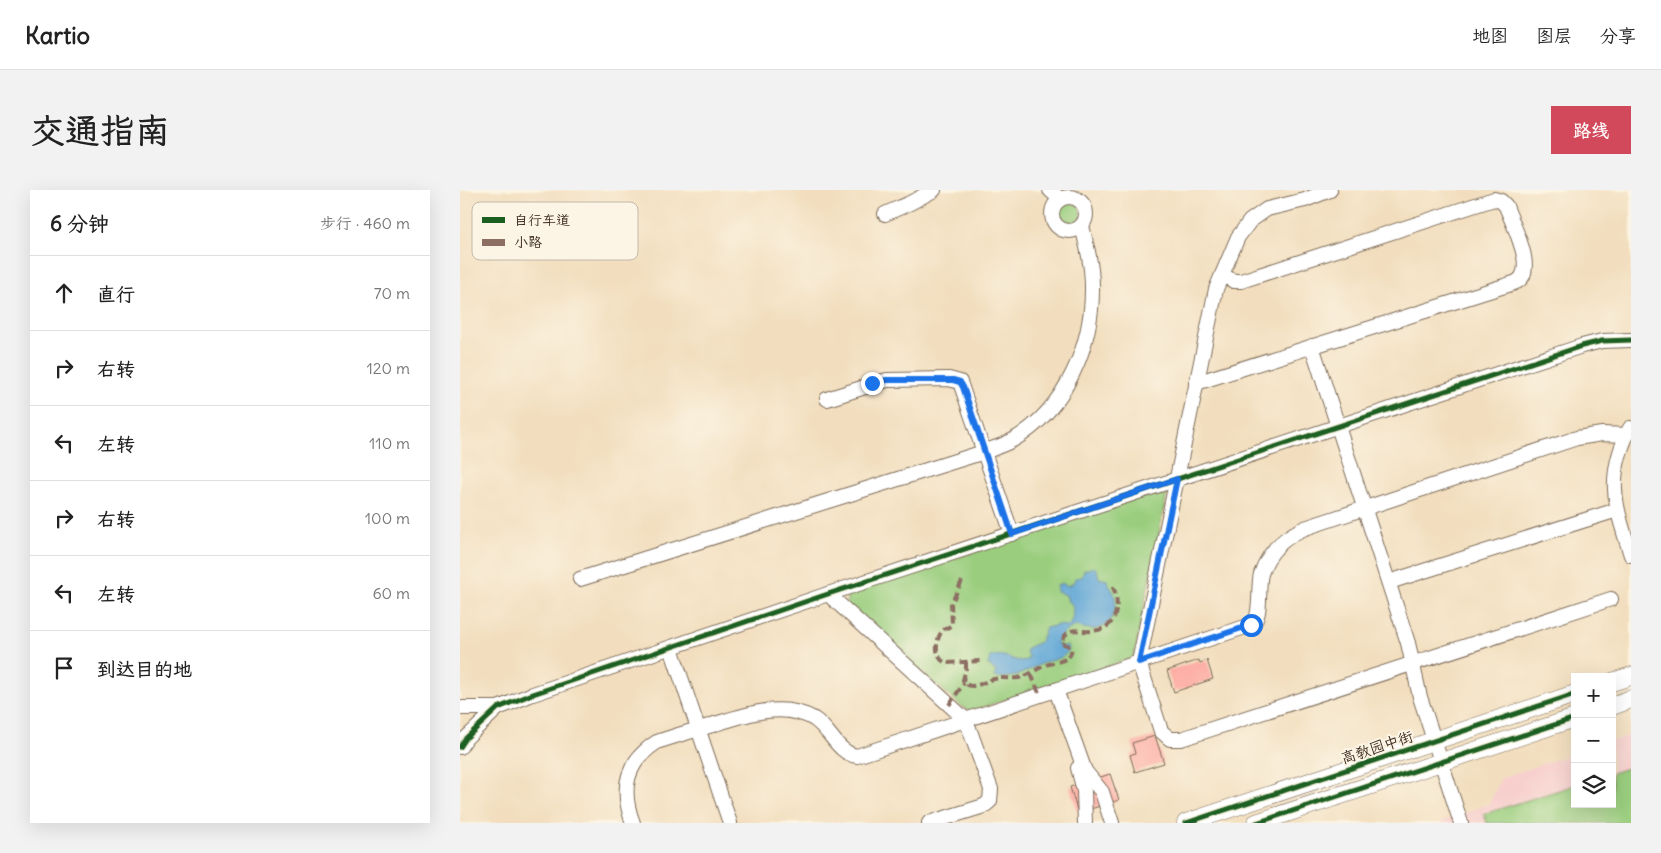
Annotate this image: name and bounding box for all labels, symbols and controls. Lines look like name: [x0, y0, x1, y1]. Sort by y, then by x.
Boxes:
text: Kartio: [25, 20, 90, 50]
text: 地图: [1472, 24, 1508, 47]
text: 图层: [1536, 24, 1572, 47]
text: 分享: [1600, 24, 1636, 47]
button: 路线: [1551, 106, 1631, 154]
text: 交通指南: [30, 108, 170, 152]
legend: [472, 202, 638, 260]
text: 6 分钟: [50, 210, 109, 237]
text: 自行车道: [514, 211, 570, 229]
text: 步行 · 460 m: [320, 213, 410, 233]
text: 小路: [514, 233, 542, 251]
icon: ahead: [50, 279, 78, 307]
text: 直行: [97, 282, 135, 306]
text: 70 m: [374, 283, 410, 303]
icon: right: [50, 354, 78, 382]
text: 右转: [97, 357, 135, 381]
text: 120 m: [367, 358, 410, 378]
route end: [861, 372, 884, 395]
icon: left: [50, 429, 78, 457]
text: 左转: [97, 432, 135, 456]
text: 110 m: [369, 433, 410, 453]
icon: right: [50, 504, 78, 532]
text: 右转: [97, 507, 135, 531]
text: 100 m: [365, 508, 410, 528]
icon: left: [50, 579, 78, 607]
text: 左转: [97, 582, 135, 606]
text: 60 m: [372, 583, 410, 603]
route start: [1240, 614, 1263, 637]
icon: arrive: [50, 654, 78, 682]
text: 到达目的地: [97, 657, 192, 681]
map controls: [1571, 673, 1616, 808]
button: +: [1571, 673, 1616, 718]
button: −: [1571, 718, 1616, 763]
street label: 高教园中街: [1338, 726, 1416, 768]
button: layers: [1571, 763, 1616, 808]

